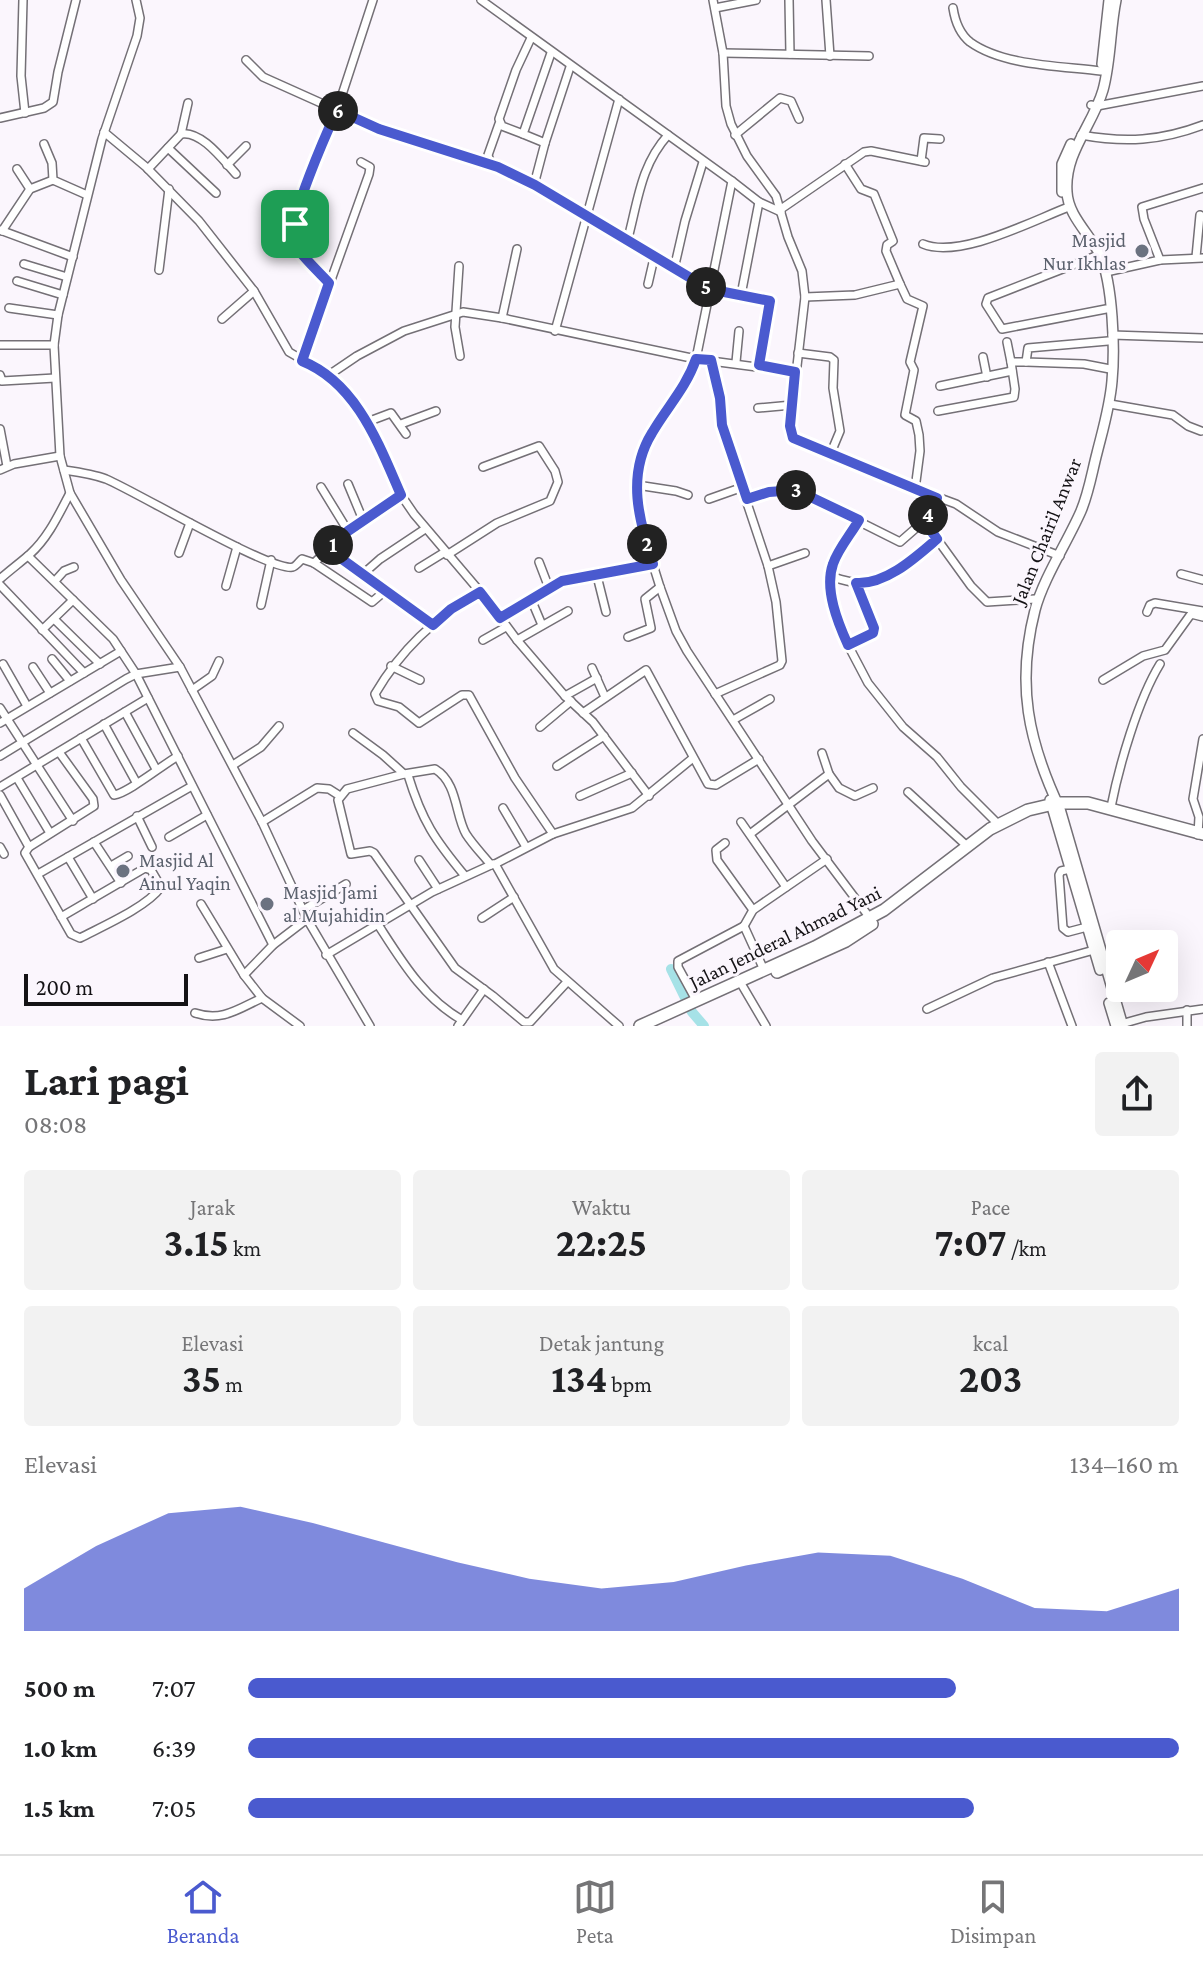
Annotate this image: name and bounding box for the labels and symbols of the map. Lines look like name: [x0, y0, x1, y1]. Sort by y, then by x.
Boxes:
pin: 6: [318, 91, 358, 131]
pin: [261, 190, 329, 258]
place label: Masjid Nur Ikhlas: [1043, 229, 1126, 274]
marker: Masjid Nur Ikhlas: [1133, 242, 1151, 260]
pin: 5: [686, 267, 726, 307]
street label: Jalan Chairil Anwar: [1006, 455, 1086, 609]
pin: 3: [776, 470, 816, 510]
pin: 4: [908, 495, 948, 535]
pin: 2: [627, 524, 667, 564]
pin: 1: [313, 525, 353, 565]
place label: Masjid Al Ainul Yaqin: [139, 849, 231, 895]
marker: Masjid Al Ainul Yaqin: [114, 862, 132, 880]
place label: Masjid Jami al Mujahidin: [283, 881, 385, 927]
street label: Jalan Jenderal Ahmad Yani: [684, 881, 885, 995]
marker: Masjid Jami al Mujahidin: [258, 895, 276, 913]
north arrow: [1106, 930, 1178, 1002]
scale bar: [24, 970, 188, 1006]

